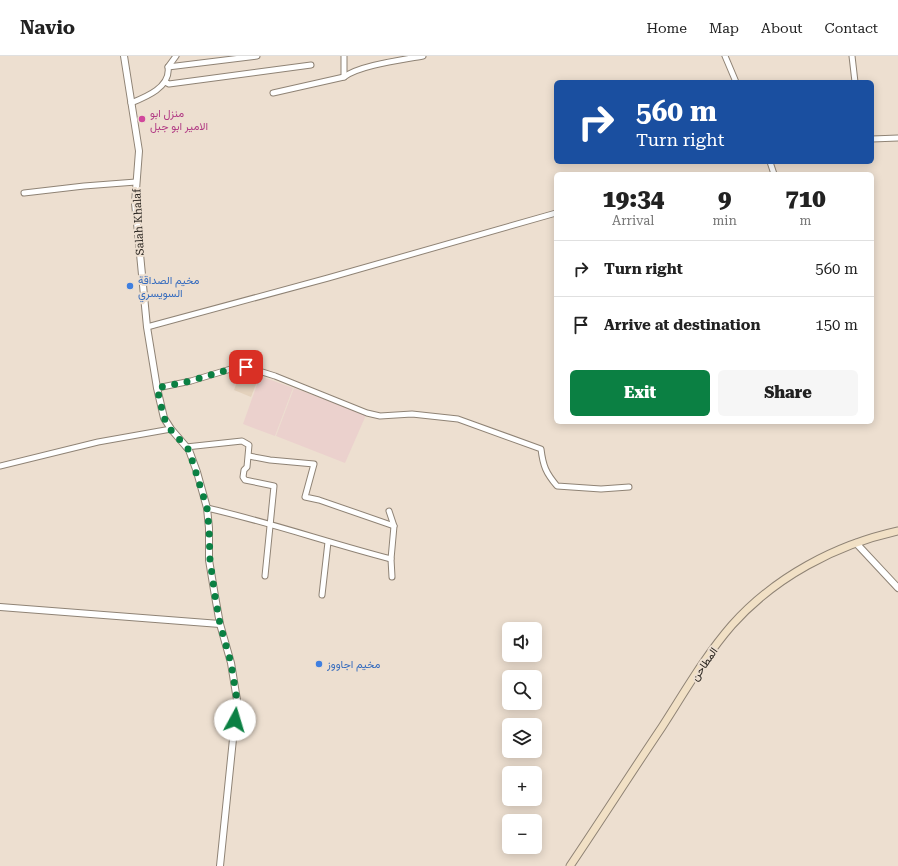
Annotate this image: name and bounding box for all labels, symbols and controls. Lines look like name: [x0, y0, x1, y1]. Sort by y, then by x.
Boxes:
text: Navio: [20, 16, 75, 39]
text: Home: [646, 20, 687, 36]
text: Map: [709, 20, 739, 36]
text: About: [761, 20, 803, 36]
text: Contact: [825, 20, 878, 36]
text: 560 m: [636, 95, 717, 128]
icon: right: [570, 96, 622, 148]
place label: منزل ابو الامير ابو جبل: [150, 107, 208, 133]
marker: منزل ابو الامير ابو جبل: [137, 114, 147, 124]
text: Turn right: [636, 129, 724, 150]
text: 19:34: [602, 185, 664, 213]
text: 9: [718, 185, 731, 213]
text: 710: [785, 185, 826, 213]
street label: Salah Khalaf: [130, 188, 147, 256]
text: Arrival: [612, 213, 654, 228]
text: min: [712, 213, 737, 228]
text: m: [799, 213, 811, 228]
icon: right: [570, 258, 592, 280]
text: Turn right: [604, 260, 683, 278]
text: 560 m: [815, 260, 858, 278]
place label: مخيم الصداقة السويسري: [138, 274, 200, 303]
marker: مخيم الصداقة السويسري: [125, 281, 135, 291]
icon: arrive: [570, 314, 592, 336]
text: Arrive at destination: [604, 316, 760, 334]
text: 150 m: [815, 316, 858, 334]
pin: [229, 350, 263, 384]
icon: arrive: [235, 356, 257, 378]
button: Exit: [570, 370, 710, 416]
button: Share: [718, 370, 858, 416]
map controls: [502, 622, 542, 854]
button: sound: [502, 622, 542, 662]
street label: المطاحن: [688, 645, 721, 683]
place label: مخيم اجاووز: [326, 658, 381, 672]
marker: مخيم اجاووز: [314, 659, 324, 669]
button: search: [502, 670, 542, 710]
position arrow: [214, 699, 256, 741]
button: layers: [502, 718, 542, 758]
button: +: [502, 766, 542, 806]
button: −: [502, 814, 542, 854]

